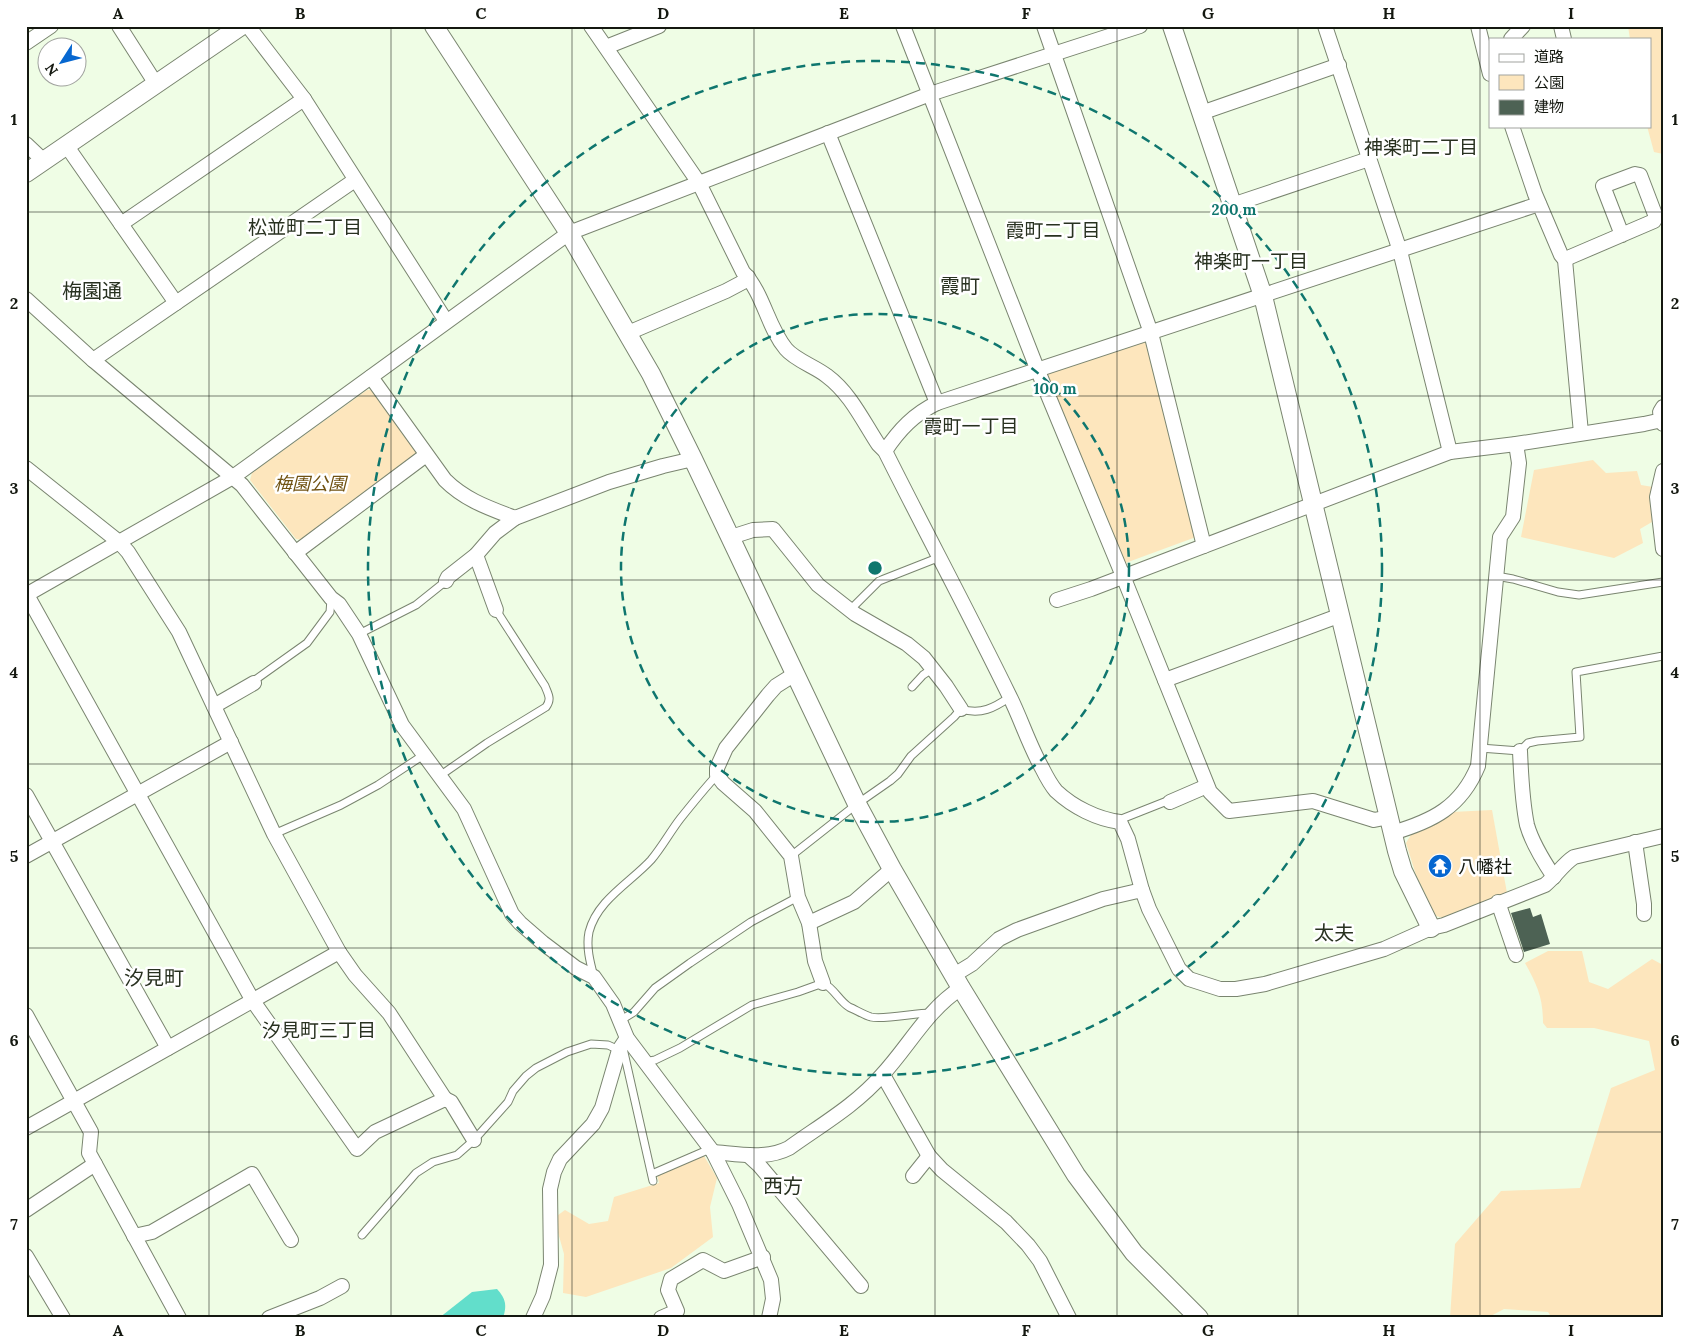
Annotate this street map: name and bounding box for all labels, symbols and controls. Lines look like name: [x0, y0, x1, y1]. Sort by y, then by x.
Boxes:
text: A: [113, 3, 124, 23]
text: B: [295, 3, 306, 23]
text: C: [475, 3, 487, 23]
text: D: [657, 3, 669, 23]
text: E: [839, 3, 849, 23]
text: F: [1021, 3, 1031, 23]
text: G: [1202, 3, 1214, 23]
text: H: [1383, 3, 1396, 23]
text: I: [1568, 3, 1574, 23]
north arrow: [38, 38, 88, 88]
legend: [1489, 38, 1652, 128]
text: 道路: [1534, 47, 1564, 66]
text: N: [41, 60, 62, 79]
text: 公園: [1534, 73, 1564, 92]
text: 建物: [1534, 97, 1564, 116]
text: 1: [11, 109, 17, 129]
text: 1: [1672, 109, 1678, 129]
district label: 神楽町二丁目: [1364, 135, 1478, 159]
text: 200 m: [1212, 200, 1257, 219]
district label: 松並町二丁目: [248, 215, 362, 239]
district label: 霞町二丁目: [1005, 218, 1101, 242]
district label: 神楽町一丁目: [1194, 249, 1308, 273]
district label: 霞町: [940, 273, 980, 298]
district label: 梅園通: [62, 278, 122, 303]
text: 2: [10, 293, 18, 313]
text: 2: [1671, 293, 1679, 313]
text: 100 m: [1034, 379, 1077, 398]
district label: 霞町一丁目: [923, 414, 1019, 438]
park label: 梅園公園: [274, 472, 349, 495]
text: 3: [10, 478, 19, 498]
text: 3: [1671, 478, 1680, 498]
centre of rings: [866, 559, 884, 577]
text: 4: [10, 662, 19, 682]
text: 4: [1671, 662, 1680, 682]
text: 5: [10, 846, 19, 866]
text: 5: [1671, 846, 1680, 866]
temple icon: 八幡社: [1427, 853, 1453, 879]
place label: 八幡社: [1458, 855, 1512, 878]
district label: 太夫: [1314, 920, 1354, 945]
district label: 汐見町: [124, 965, 184, 990]
district label: 汐見町三丁目: [262, 1018, 376, 1042]
text: 6: [9, 1030, 19, 1050]
text: 6: [1670, 1030, 1680, 1050]
district label: 西方: [763, 1173, 803, 1198]
text: 7: [10, 1214, 18, 1234]
text: 7: [1671, 1214, 1679, 1234]
text: A: [113, 1320, 124, 1340]
text: B: [295, 1320, 306, 1340]
text: C: [475, 1320, 487, 1340]
text: D: [657, 1320, 669, 1340]
text: E: [839, 1320, 849, 1340]
text: F: [1021, 1320, 1031, 1340]
text: G: [1202, 1320, 1214, 1340]
text: H: [1383, 1320, 1396, 1340]
text: I: [1568, 1320, 1574, 1340]

